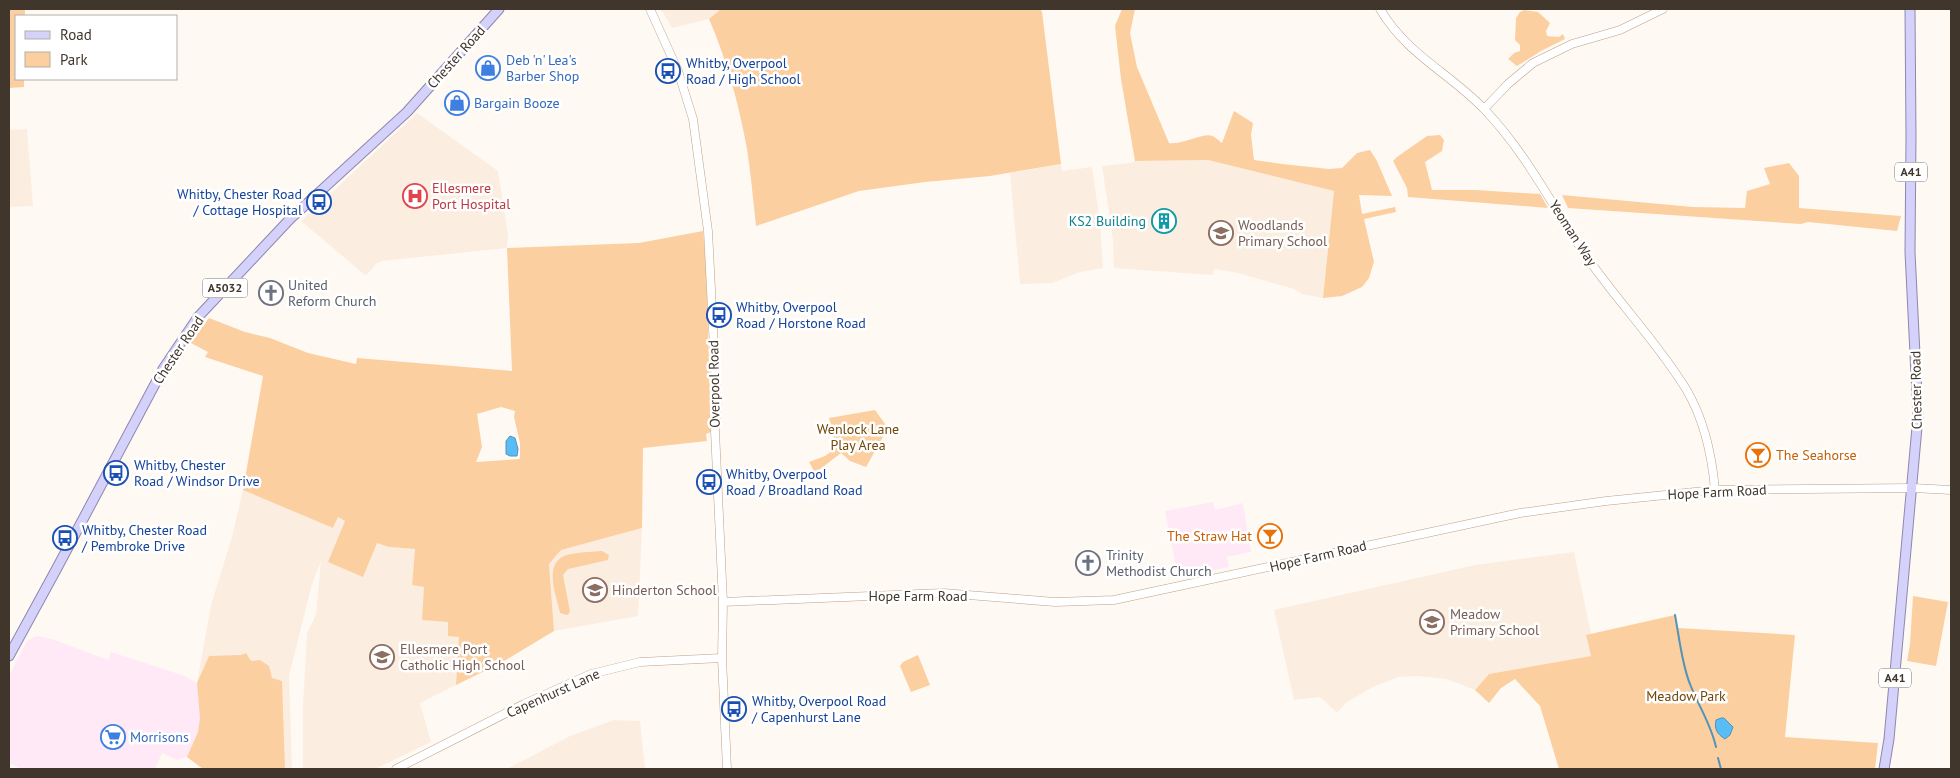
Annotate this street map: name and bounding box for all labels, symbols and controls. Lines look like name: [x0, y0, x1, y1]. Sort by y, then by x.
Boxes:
legend: [15, 15, 178, 80]
street label: Chester Road: [423, 22, 489, 92]
text: Road: [60, 25, 92, 44]
text: Park: [60, 50, 88, 69]
place label: Deb 'n' Lea's Barber Shop: [506, 51, 579, 85]
place label: Whitby, Overpool Road / High School: [686, 54, 801, 88]
shop icon: Deb 'n' Lea's Barber Shop: [475, 55, 501, 81]
bus stop icon: Whitby, Overpool Road / High School: [655, 58, 681, 84]
shop icon: Bargain Booze: [444, 90, 470, 116]
place label: Bargain Booze: [474, 94, 560, 112]
road number: A41: [1895, 162, 1927, 182]
place label: Ellesmere Port Hospital: [432, 179, 510, 213]
hospital icon: Ellesmere Port Hospital: [402, 183, 428, 209]
place label: Whitby, Chester Road / Cottage Hospital: [177, 185, 302, 219]
bus stop icon: Whitby, Chester Road / Cottage Hospital: [306, 189, 332, 215]
street label: Yeoman Way: [1545, 197, 1601, 270]
building icon: KS2 Building: [1151, 208, 1177, 234]
place label: KS2 Building: [1069, 212, 1146, 230]
place label: Woodlands Primary School: [1238, 216, 1327, 250]
school or university icon: Woodlands Primary School: [1208, 220, 1234, 246]
place label: United Reform Church: [288, 276, 376, 310]
road number: A5032: [202, 278, 248, 298]
church icon: United Reform Church: [258, 280, 284, 306]
place label: Whitby, Overpool Road / Horstone Road: [736, 298, 866, 332]
bus stop icon: Whitby, Overpool Road / Horstone Road: [706, 302, 732, 328]
street label: Chester Road: [149, 312, 207, 388]
street label: Overpool Road: [704, 340, 724, 428]
street label: Chester Road: [1906, 351, 1926, 429]
park label: Wenlock Lane Play Area: [817, 420, 899, 454]
bar icon: The Seahorse: [1745, 442, 1771, 468]
place label: The Seahorse: [1776, 446, 1857, 464]
place label: Whitby, Chester Road / Windsor Drive: [134, 456, 260, 490]
bus stop icon: Whitby, Chester Road / Windsor Drive: [103, 460, 129, 486]
place label: Whitby, Overpool Road / Broadland Road: [726, 465, 863, 499]
bus stop icon: Whitby, Overpool Road / Broadland Road: [696, 469, 722, 495]
street label: Hope Farm Road: [1667, 480, 1767, 504]
place label: Whitby, Chester Road / Pembroke Drive: [81, 521, 207, 555]
bar icon: The Straw Hat: [1257, 523, 1283, 549]
bus stop icon: Whitby, Chester Road / Pembroke Drive: [52, 525, 78, 551]
place label: The Straw Hat: [1167, 527, 1252, 545]
street label: Hope Farm Road: [1268, 536, 1368, 576]
place label: Trinity Methodist Church: [1106, 546, 1212, 580]
church icon: Trinity Methodist Church: [1075, 550, 1101, 576]
school or university icon: Hinderton School: [582, 577, 608, 603]
place label: Hinderton School: [612, 581, 717, 599]
street label: Hope Farm Road: [868, 587, 968, 605]
place label: Meadow Primary School: [1450, 605, 1539, 639]
school or university icon: Meadow Primary School: [1419, 609, 1445, 635]
place label: Ellesmere Port Catholic High School: [400, 640, 525, 674]
school or university icon: Ellesmere Port Catholic High School: [369, 644, 395, 670]
street label: Capenhurst Lane: [504, 664, 602, 722]
road number: A41: [1879, 668, 1911, 688]
park label: Meadow Park: [1646, 687, 1726, 705]
place label: Whitby, Overpool Road / Capenhurst Lane: [751, 692, 886, 726]
bus stop icon: Whitby, Overpool Road / Capenhurst Lane: [721, 696, 747, 722]
supermarket icon: Morrisons: [100, 724, 126, 750]
place label: Morrisons: [130, 728, 189, 746]

